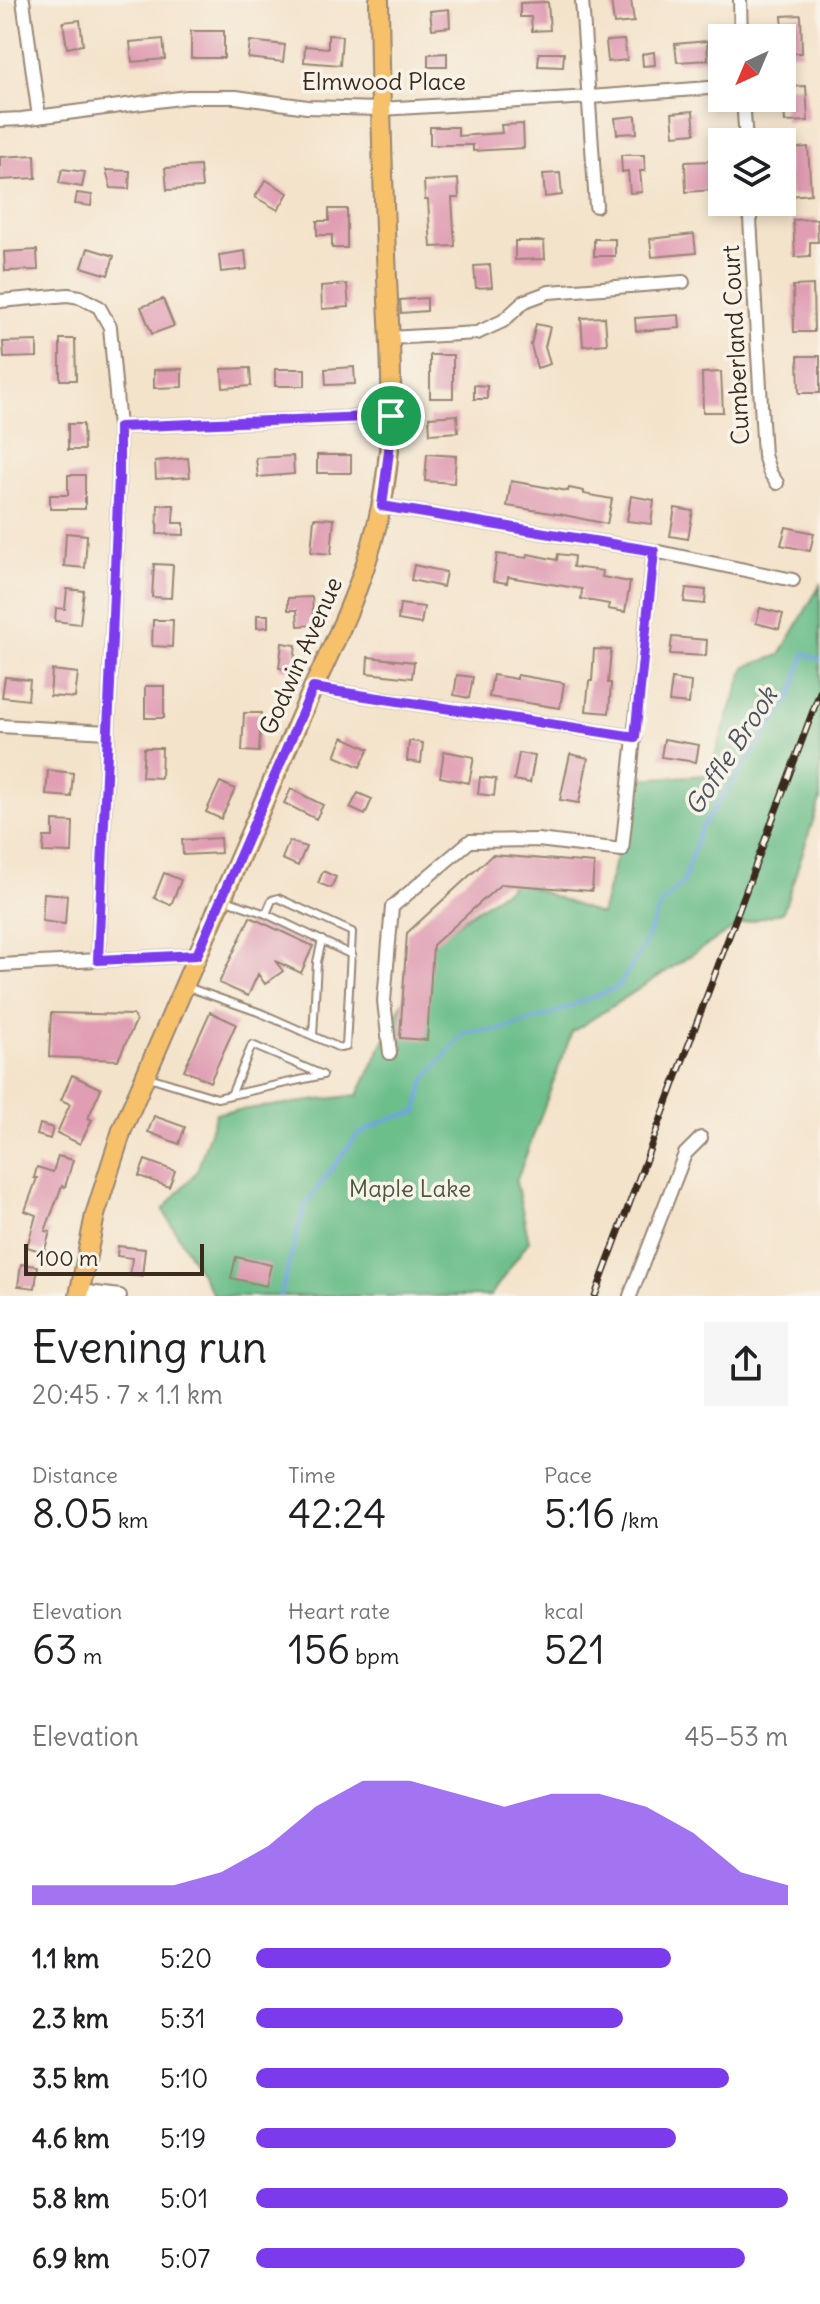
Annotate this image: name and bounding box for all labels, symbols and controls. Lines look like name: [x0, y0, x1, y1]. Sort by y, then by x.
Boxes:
north arrow: [708, 24, 796, 112]
map controls: [708, 24, 796, 216]
street label: Elmwood Place: [302, 66, 466, 96]
button: layers: [708, 128, 796, 216]
street label: Cumberland Court: [715, 244, 755, 446]
pin: [357, 382, 425, 450]
icon: arrive: [369, 394, 413, 438]
street label: Godwin Avenue: [252, 572, 348, 739]
water label: Goffle Brook: [677, 679, 785, 821]
park label: Maple Lake: [349, 1173, 471, 1203]
scale bar: [24, 1240, 204, 1276]
text: 100 m: [36, 1244, 98, 1272]
text: Evening run: [32, 1320, 267, 1375]
button: share: [704, 1322, 788, 1406]
text: 20:45 · 7 × 1.1 km: [32, 1378, 223, 1411]
text: Distance: [32, 1461, 118, 1489]
text: Time: [288, 1461, 336, 1489]
text: Pace: [544, 1461, 592, 1489]
text: 8.05: [32, 1489, 113, 1539]
text: 42:24: [288, 1489, 386, 1539]
text: 5:16: [544, 1489, 615, 1539]
text: km: [113, 1506, 148, 1534]
text: /km: [615, 1506, 659, 1534]
text: Elevation: [32, 1597, 122, 1625]
text: Heart rate: [288, 1597, 390, 1625]
text: kcal: [544, 1597, 584, 1625]
text: 63: [32, 1625, 78, 1675]
text: 156: [288, 1625, 350, 1675]
text: 521: [544, 1625, 605, 1675]
text: m: [78, 1642, 102, 1670]
text: bpm: [350, 1642, 399, 1670]
text: Elevation: [32, 1720, 139, 1753]
text: 45–53 m: [685, 1720, 788, 1753]
text: 1.1 km: [32, 1942, 99, 1975]
text: 5:20: [160, 1942, 212, 1975]
text: 2.3 km: [32, 2002, 109, 2035]
text: 5:31: [160, 2002, 206, 2035]
text: 3.5 km: [32, 2062, 109, 2095]
text: 5:10: [160, 2062, 208, 2095]
text: 4.6 km: [32, 2122, 110, 2155]
text: 5:19: [160, 2122, 206, 2155]
text: 5.8 km: [32, 2182, 110, 2215]
text: 5:01: [160, 2182, 208, 2215]
text: 6.9 km: [32, 2242, 110, 2275]
text: 5:07: [160, 2242, 210, 2275]

